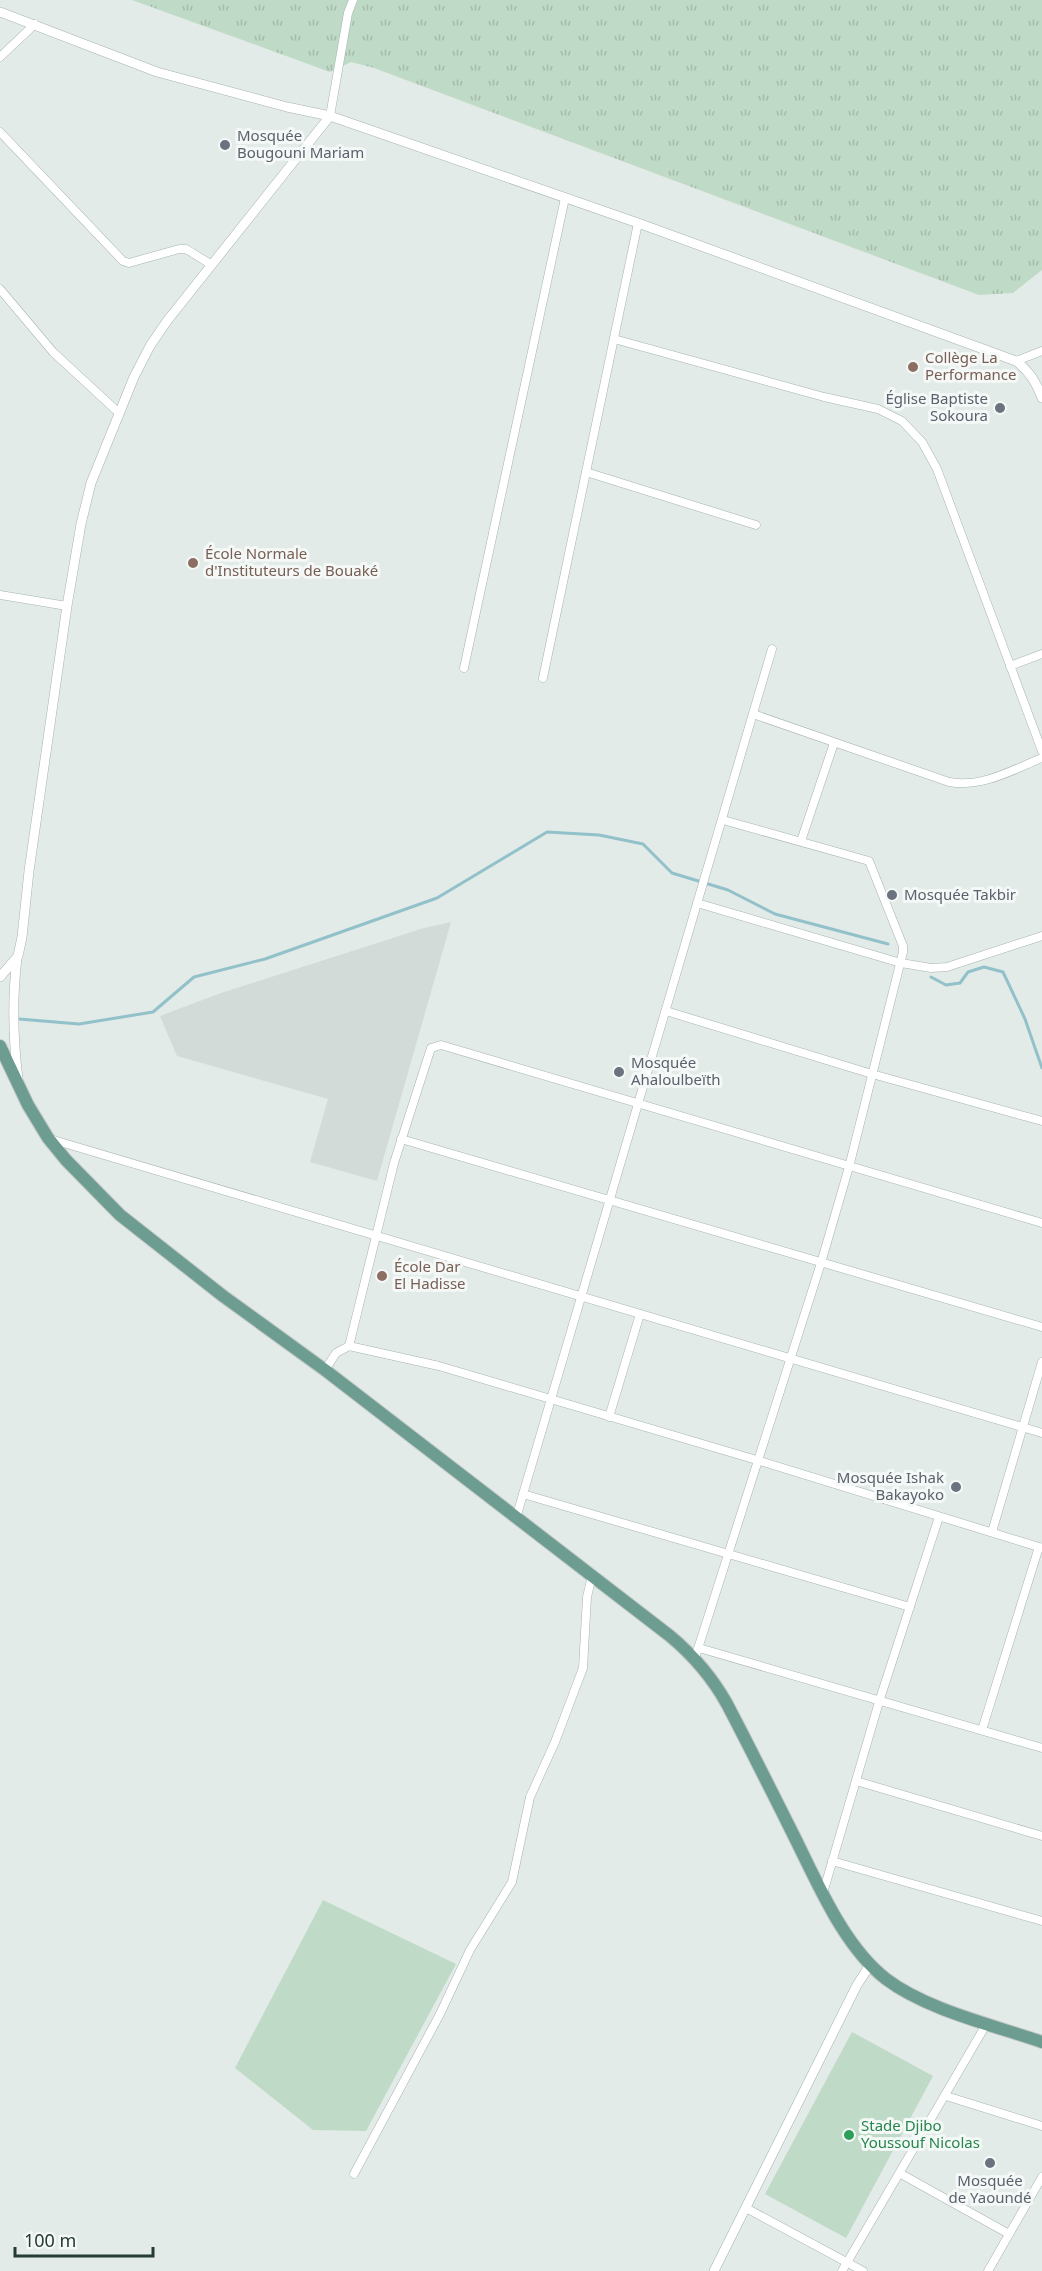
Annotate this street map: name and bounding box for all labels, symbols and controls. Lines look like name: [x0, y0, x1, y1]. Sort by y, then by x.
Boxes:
place label: Mosquée Bougouni Mariam: [237, 125, 364, 162]
marker: Mosquée Bougouni Mariam: [218, 138, 232, 152]
place label: Collège La Performance: [925, 347, 1017, 384]
marker: Collège La Performance: [906, 360, 920, 374]
place label: Église Baptiste Sokoura: [885, 388, 988, 425]
marker: Église Baptiste Sokoura: [993, 401, 1007, 415]
place label: École Normale d'Instituteurs de Bouaké: [205, 543, 378, 580]
marker: École Normale d'Instituteurs de Bouaké: [186, 556, 200, 570]
place label: Mosquée Takbir: [904, 884, 1016, 904]
marker: Mosquée Takbir: [885, 888, 899, 902]
place label: Mosquée Ahaloulbeïth: [631, 1052, 721, 1089]
marker: Mosquée Ahaloulbeïth: [612, 1065, 626, 1079]
place label: École Dar El Hadisse: [394, 1256, 466, 1293]
marker: École Dar El Hadisse: [375, 1269, 389, 1283]
place label: Mosquée Ishak Bakayoko: [837, 1467, 944, 1504]
marker: Mosquée Ishak Bakayoko: [949, 1480, 963, 1494]
place label: Stade Djibo Youssouf Nicolas: [861, 2115, 980, 2152]
marker: Stade Djibo Youssouf Nicolas: [842, 2128, 856, 2142]
marker: Mosquée de Yaoundé: [983, 2156, 997, 2170]
place label: Mosquée de Yaoundé: [948, 2170, 1032, 2207]
scale bar: [15, 2220, 153, 2258]
text: 100 m: [24, 2228, 76, 2252]

